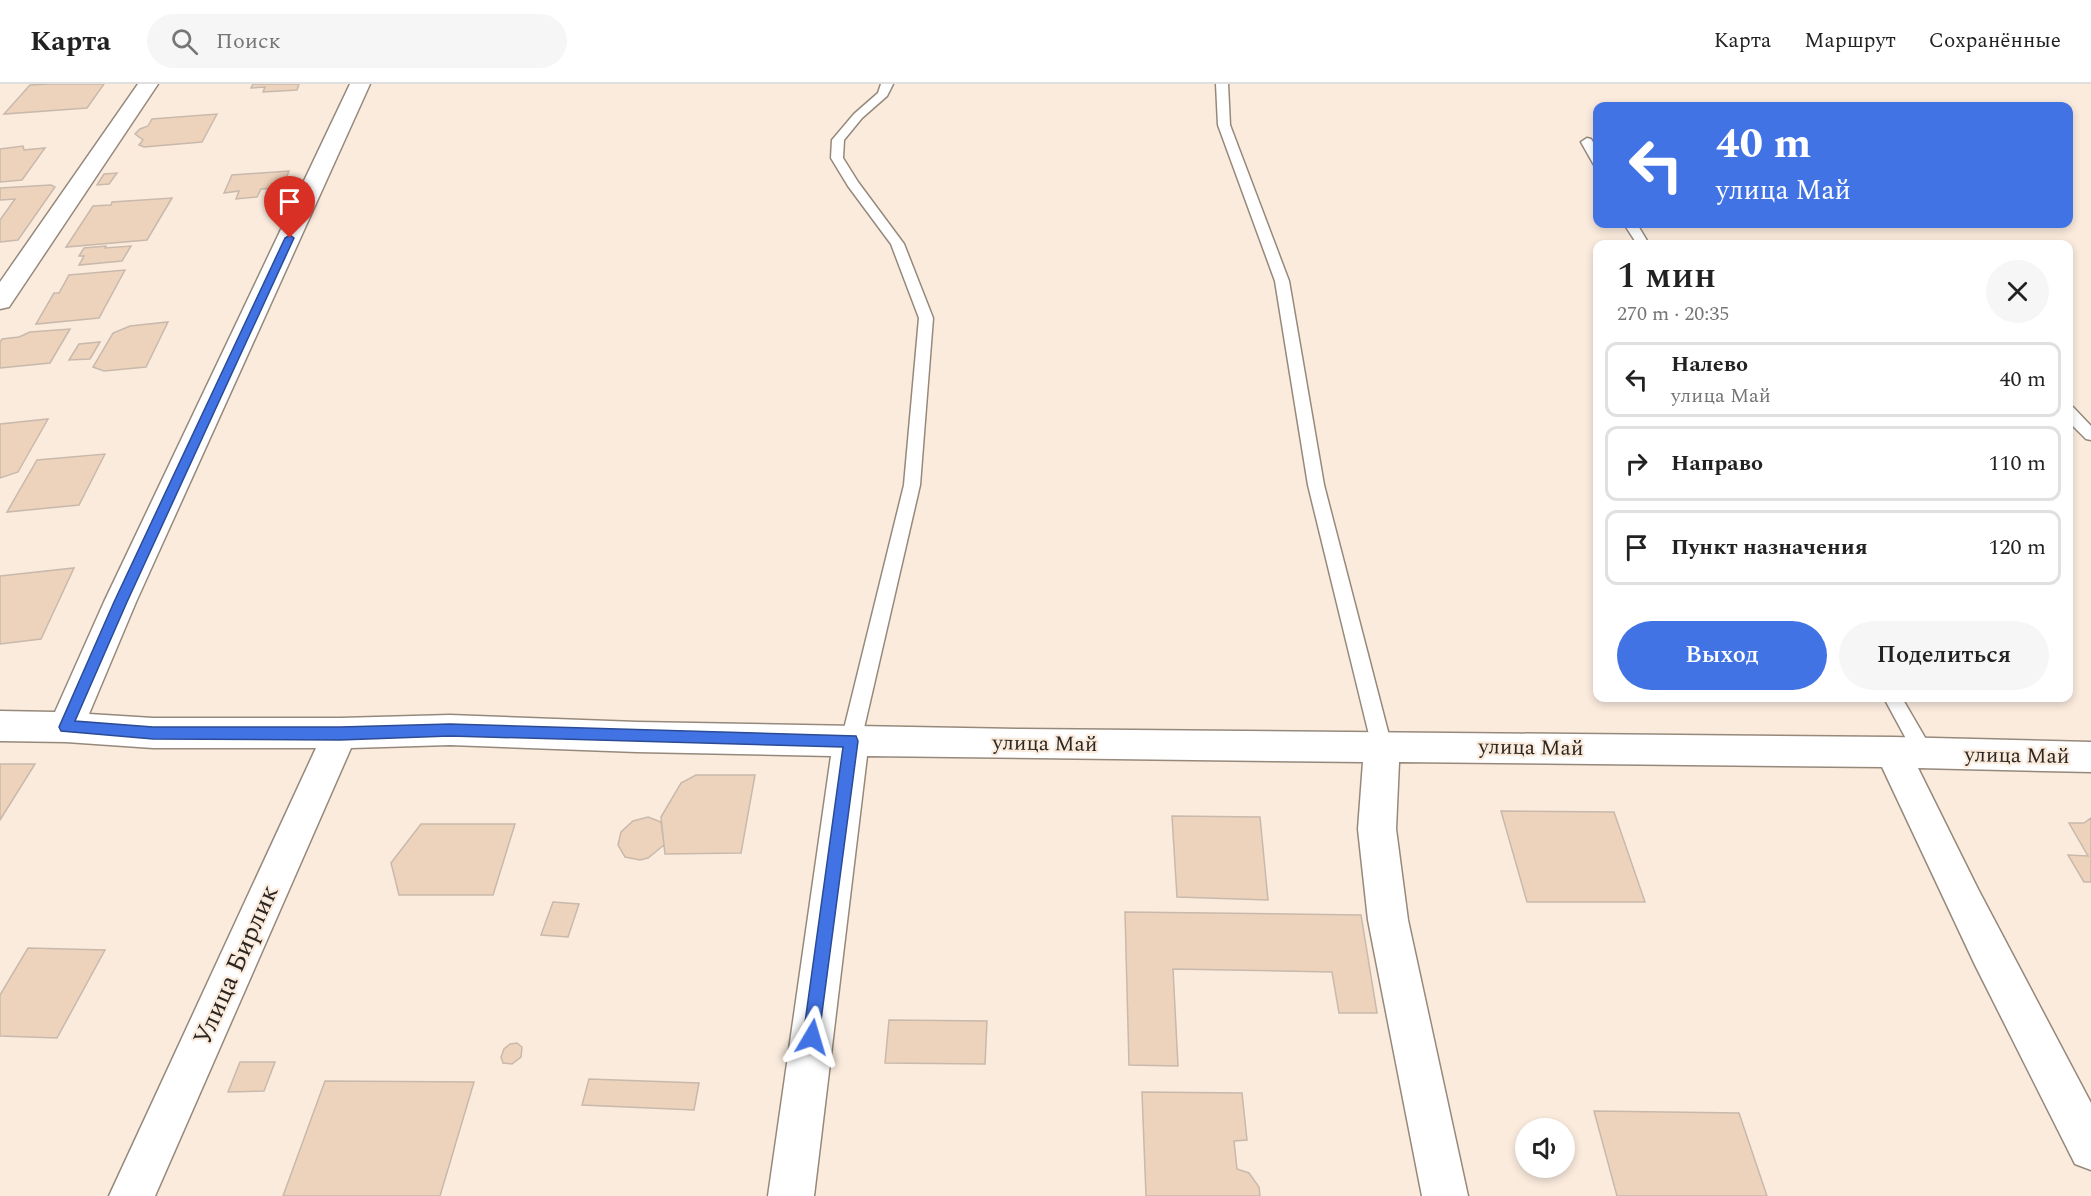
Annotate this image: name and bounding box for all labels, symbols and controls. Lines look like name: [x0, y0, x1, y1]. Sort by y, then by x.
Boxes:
search box: [147, 14, 567, 68]
text: Карта: [30, 20, 111, 63]
icon: search: [168, 25, 201, 58]
text: Поиск: [216, 25, 281, 58]
text: Карта: [1714, 25, 1771, 57]
text: Маршрут: [1804, 25, 1896, 57]
text: Сохранённые: [1929, 25, 2061, 57]
text: 40 m: [1716, 113, 1811, 176]
icon: left: [1617, 126, 1695, 204]
text: улица Май: [1716, 170, 1851, 212]
pin: [264, 176, 315, 238]
icon: arrive: [273, 185, 306, 218]
text: 1 мин: [1617, 249, 1716, 304]
button: close: [1986, 260, 2049, 323]
text: 270 m · 20:35: [1617, 299, 1729, 329]
text: Налево: [1671, 348, 1748, 381]
icon: left: [1620, 363, 1653, 396]
text: 40 m: [2000, 363, 2046, 396]
text: улица Май: [1671, 381, 1771, 411]
icon: right: [1620, 447, 1653, 480]
text: Направо: [1671, 447, 1763, 480]
text: 110 m: [1989, 447, 2046, 480]
icon: arrive: [1620, 531, 1653, 564]
text: Пункт назначения: [1671, 531, 1868, 564]
text: 120 m: [1989, 531, 2046, 564]
button: Выход: [1617, 621, 1827, 690]
button: Поделиться: [1839, 621, 2049, 690]
street label: улица Май: [991, 727, 1098, 761]
street label: улица Май: [1477, 731, 1584, 765]
street label: улица Май: [1963, 739, 2070, 773]
street label: Улица Бирлик: [183, 878, 289, 1052]
position arrow: [780, 1005, 844, 1069]
map controls: [1515, 1118, 1575, 1178]
button: sound: [1515, 1118, 1575, 1178]

